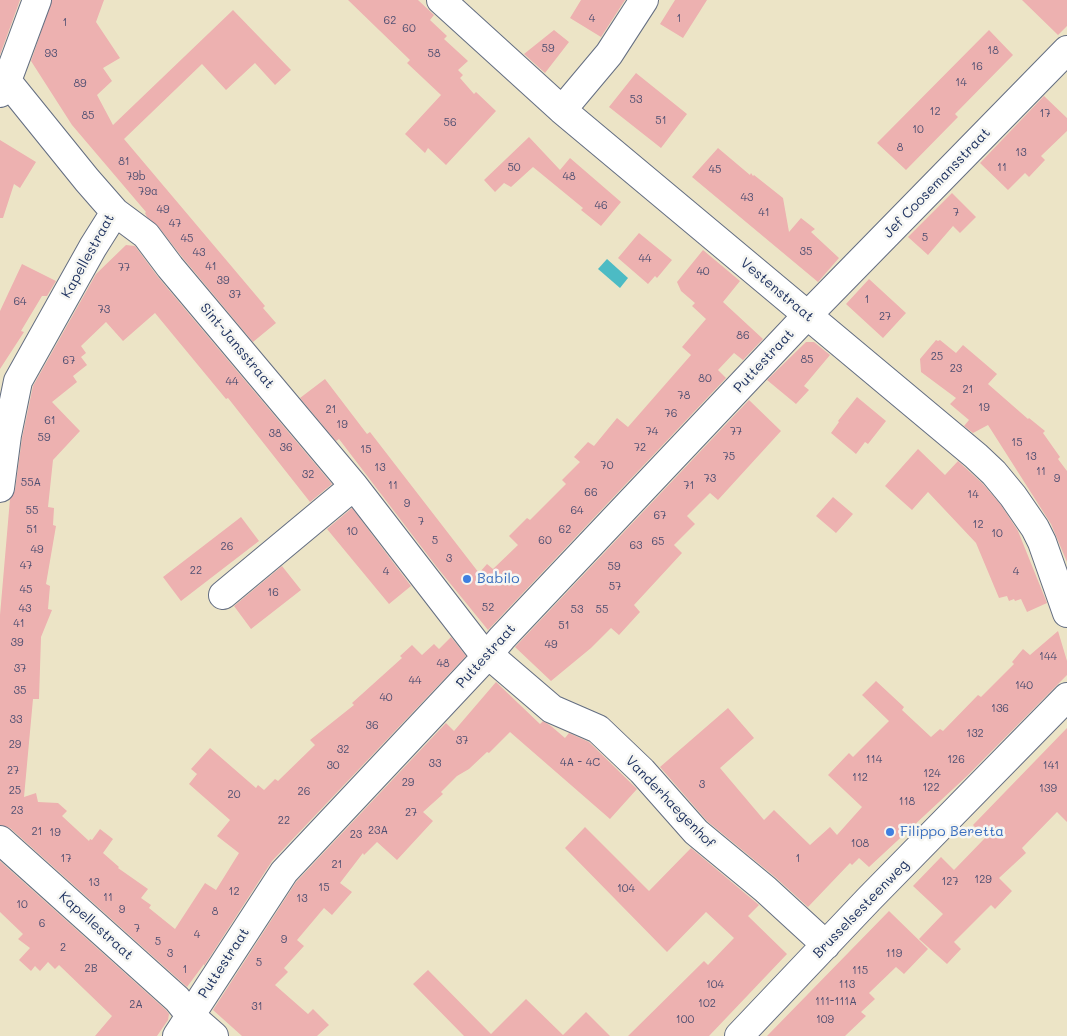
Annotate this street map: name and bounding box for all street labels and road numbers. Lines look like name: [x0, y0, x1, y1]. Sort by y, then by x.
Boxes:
street label: Jef Coosemansstraat: [880, 125, 994, 241]
street label: Kapellestraat: [58, 211, 118, 301]
street label: Vestenstraat: [737, 254, 817, 326]
street label: Sint-Jansstraat: [196, 300, 278, 392]
street label: Puttestraat: [730, 326, 798, 396]
street label: Puttestraat: [453, 620, 519, 692]
street label: Vanderhaegenhof: [622, 752, 718, 852]
street label: Brusselsesteenweg: [810, 856, 912, 962]
street label: Kapellestraat: [56, 888, 136, 964]
street label: Puttestraat: [195, 925, 253, 1001]

